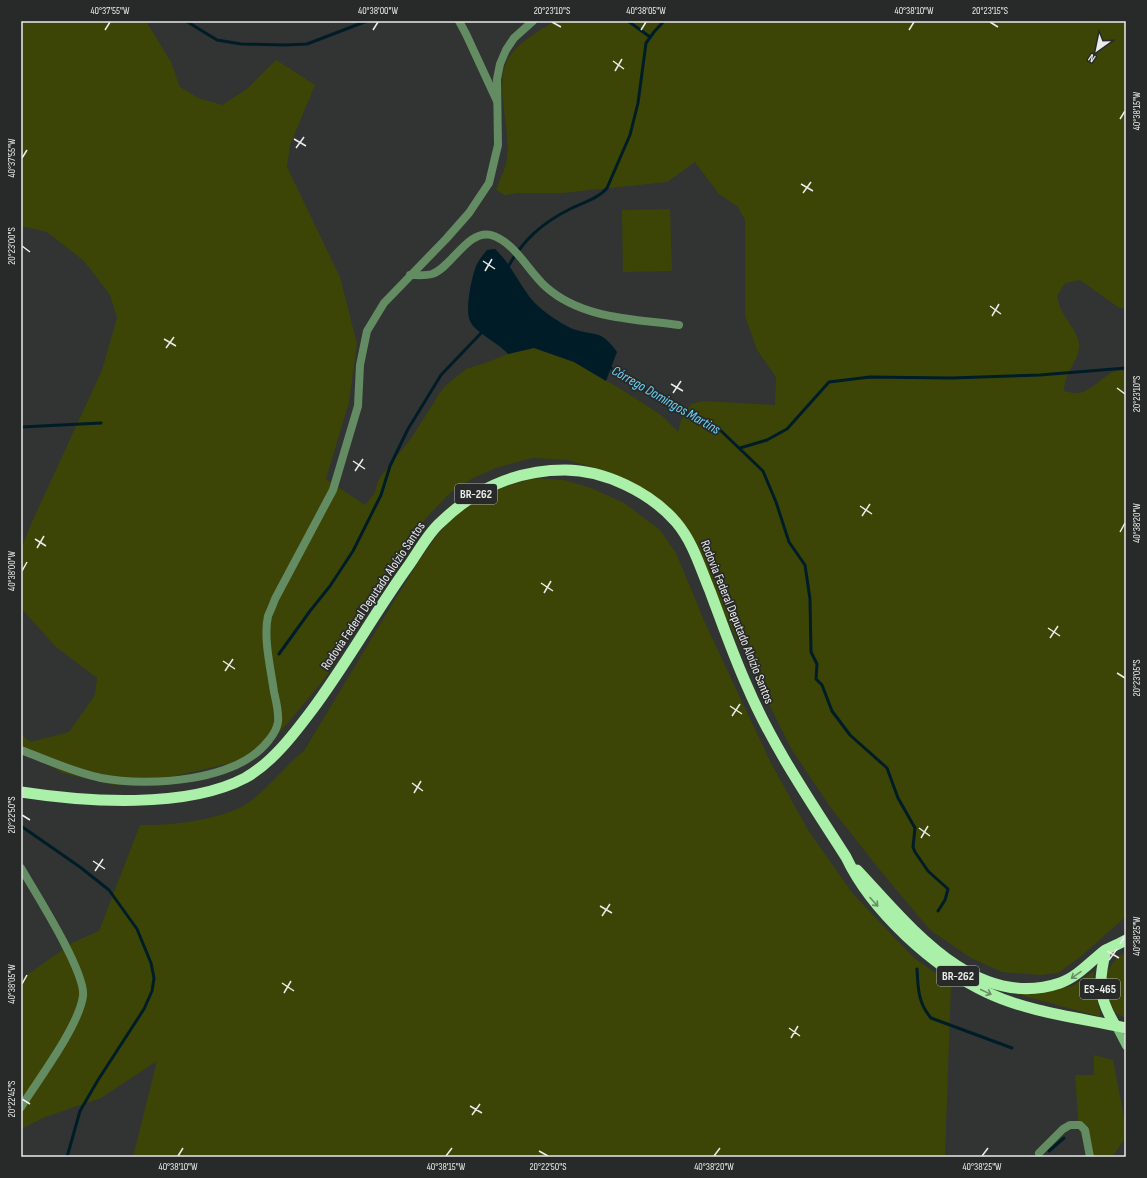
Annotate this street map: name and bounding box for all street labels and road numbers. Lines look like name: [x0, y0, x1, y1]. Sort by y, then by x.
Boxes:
road number: BR-262: [455, 484, 497, 504]
street label: Rodovia Federal Deputado Aloízio Santos: [317, 519, 429, 673]
street label: Rodovia Federal Deputado Aloízio Santos: [697, 538, 777, 706]
road number: BR-262: [937, 966, 979, 986]
road number: ES-465: [1080, 979, 1120, 999]

